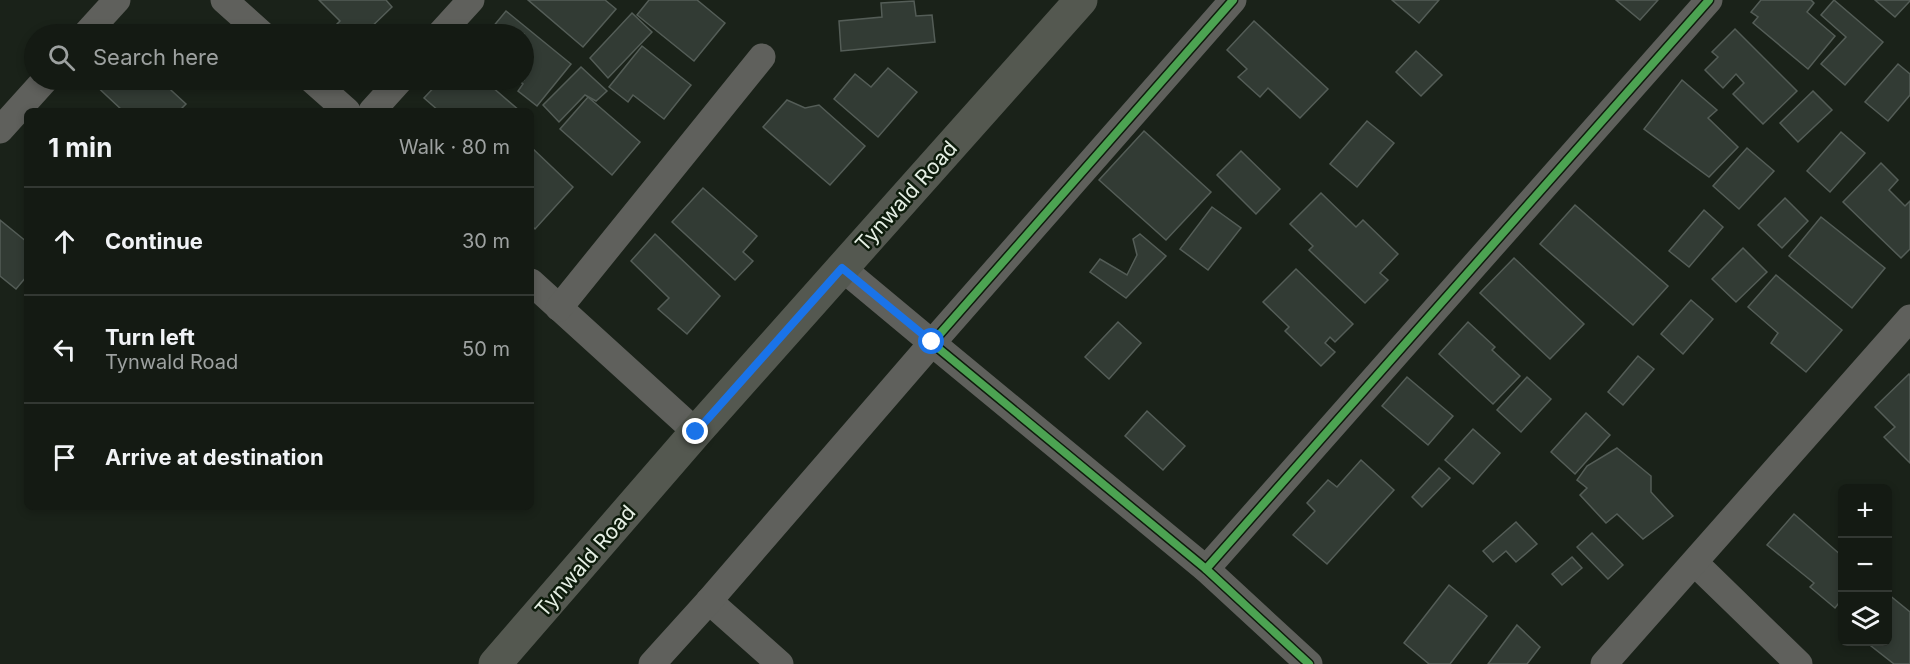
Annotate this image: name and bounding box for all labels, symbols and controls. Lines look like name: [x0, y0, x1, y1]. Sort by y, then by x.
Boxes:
search box: [24, 24, 534, 90]
icon: search: [45, 41, 78, 74]
text: Search here: [93, 44, 219, 70]
text: 1 min: [48, 132, 112, 163]
text: Walk · 80 m: [399, 135, 510, 159]
street label: Tynwald Road: [850, 136, 962, 256]
icon: ahead: [48, 225, 81, 258]
text: Continue: [105, 228, 203, 254]
text: 30 m: [462, 229, 510, 253]
text: Turn left: [105, 324, 195, 350]
route start: [918, 328, 944, 354]
icon: left: [48, 333, 81, 366]
text: 50 m: [462, 337, 510, 361]
text: Tynwald Road: [105, 350, 238, 374]
route end: [682, 418, 708, 444]
icon: arrive: [48, 441, 81, 474]
text: Arrive at destination: [105, 444, 324, 470]
map controls: [1838, 484, 1892, 646]
button: +: [1838, 484, 1892, 538]
street label: Tynwald Road: [530, 500, 640, 622]
button: −: [1838, 538, 1892, 592]
button: layers: [1838, 592, 1892, 646]

